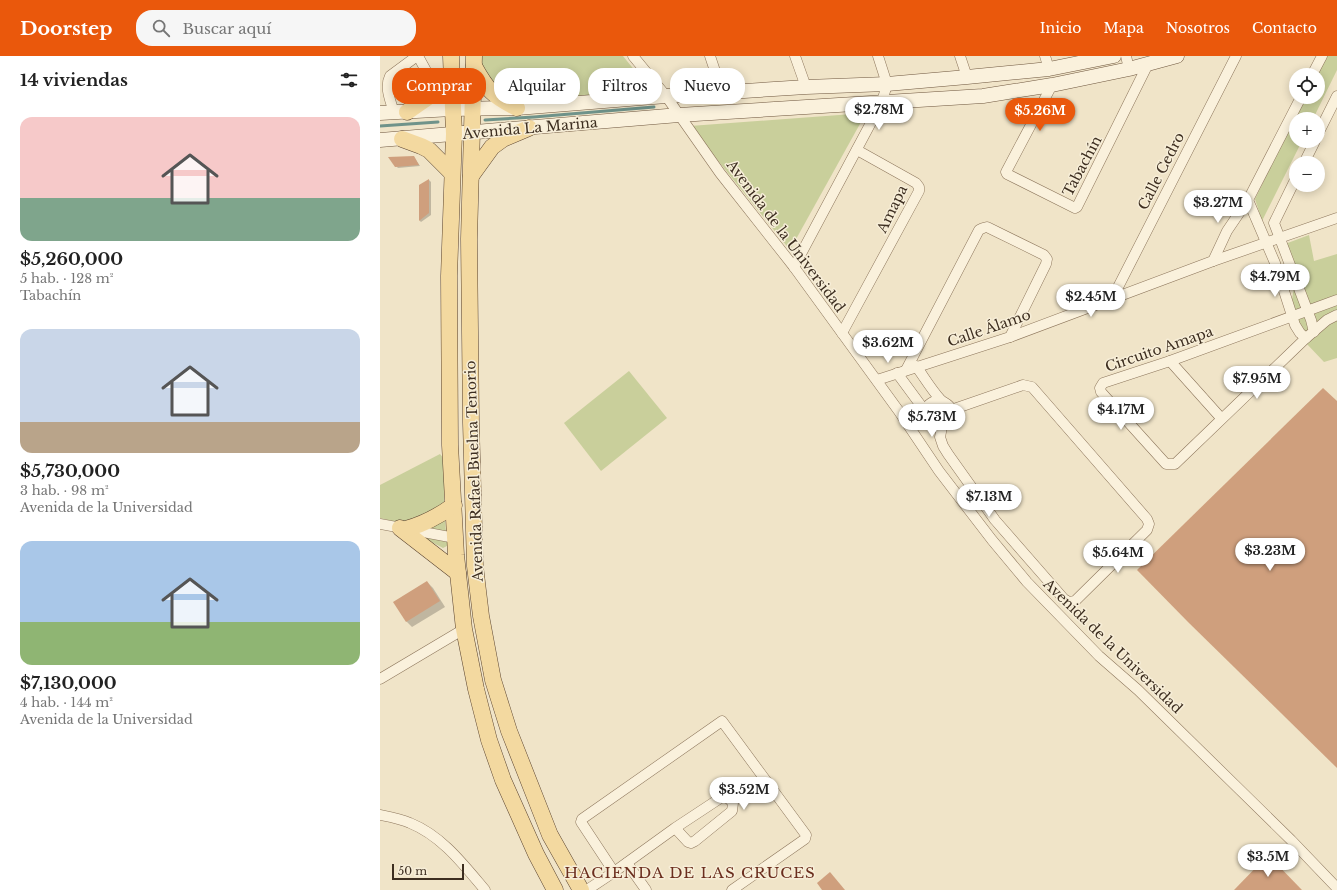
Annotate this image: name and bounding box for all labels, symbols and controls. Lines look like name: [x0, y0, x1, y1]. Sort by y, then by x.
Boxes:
search box: [136, 10, 416, 46]
text: Doorstep: [20, 17, 112, 40]
icon: search: [150, 17, 172, 39]
text: Buscar aquí: [182, 19, 271, 38]
text: Inicio: [1040, 19, 1081, 37]
text: Mapa: [1103, 19, 1144, 37]
text: Nosotros: [1166, 19, 1230, 37]
text: Contacto: [1252, 19, 1317, 37]
chip: Comprar: [392, 68, 486, 104]
chip: Alquilar: [494, 68, 580, 104]
chip: Filtros: [588, 68, 662, 104]
chip: Nuevo: [670, 68, 745, 104]
map controls: [1289, 68, 1325, 192]
button: locate: [1289, 68, 1325, 104]
icon: filters: [338, 69, 360, 91]
text: 14 viviendas: [20, 70, 128, 91]
pin: $2.78M: [846, 97, 912, 131]
pin: $5.26M: [1007, 98, 1073, 132]
text: $2.78M: [854, 101, 904, 118]
text: $5.26M: [1014, 102, 1066, 119]
button: +: [1289, 112, 1325, 148]
street label: Avenida La Marina: [461, 113, 598, 143]
street label: Calle Cedro: [1134, 129, 1188, 213]
street label: Tabachín: [1059, 132, 1106, 199]
icon: home: [154, 143, 226, 215]
street label: Avenida de la Universidad: [722, 155, 850, 316]
button: −: [1289, 156, 1325, 192]
street label: Amapa: [872, 182, 911, 237]
pin: $3.27M: [1185, 190, 1251, 224]
text: $3.27M: [1193, 194, 1243, 211]
text: $5,260,000: [20, 249, 123, 270]
pin: $4.79M: [1242, 264, 1308, 298]
text: $4.79M: [1250, 268, 1300, 285]
text: 5 hab. · 128 m²: [20, 270, 113, 287]
pin: $2.45M: [1058, 284, 1124, 318]
text: Tabachín: [20, 287, 81, 304]
text: $2.45M: [1065, 288, 1117, 305]
street label: Calle Álamo: [945, 305, 1033, 351]
street label: Circuito Amapa: [1103, 322, 1216, 376]
pin: $3.62M: [855, 330, 921, 364]
text: $3.62M: [862, 334, 914, 351]
icon: home: [154, 355, 226, 427]
street label: Avenida Rafael Buelna Tenorio: [461, 360, 487, 583]
pin: $7.95M: [1224, 366, 1290, 400]
text: $7.95M: [1232, 370, 1282, 387]
pin: $4.17M: [1088, 397, 1154, 431]
text: $4.17M: [1097, 401, 1145, 418]
pin: $5.73M: [899, 404, 965, 438]
text: $5.73M: [907, 408, 957, 425]
text: $5,730,000: [20, 461, 120, 482]
text: 3 hab. · 98 m²: [20, 482, 109, 499]
pin: $7.13M: [956, 484, 1022, 518]
text: $7.13M: [966, 488, 1012, 505]
text: Avenida de la Universidad: [20, 499, 193, 516]
pin: $3.23M: [1237, 538, 1303, 572]
pin: $5.64M: [1085, 540, 1151, 574]
text: $3.23M: [1244, 542, 1296, 559]
text: $5.64M: [1092, 544, 1144, 561]
icon: home: [154, 567, 226, 639]
street label: Avenida de la Universidad: [1039, 574, 1187, 717]
text: $7,130,000: [20, 673, 117, 694]
text: 4 hab. · 144 m²: [20, 694, 113, 711]
text: Avenida de la Universidad: [20, 711, 193, 728]
pin: $3.52M: [711, 777, 777, 811]
text: $3.52M: [718, 781, 770, 798]
pin: $3.5M: [1240, 844, 1296, 878]
text: $3.5M: [1247, 848, 1289, 865]
scale bar: [392, 862, 464, 881]
district label: HACIENDA DE LAS CRUCES: [564, 863, 816, 882]
text: 50 m: [398, 864, 427, 878]

